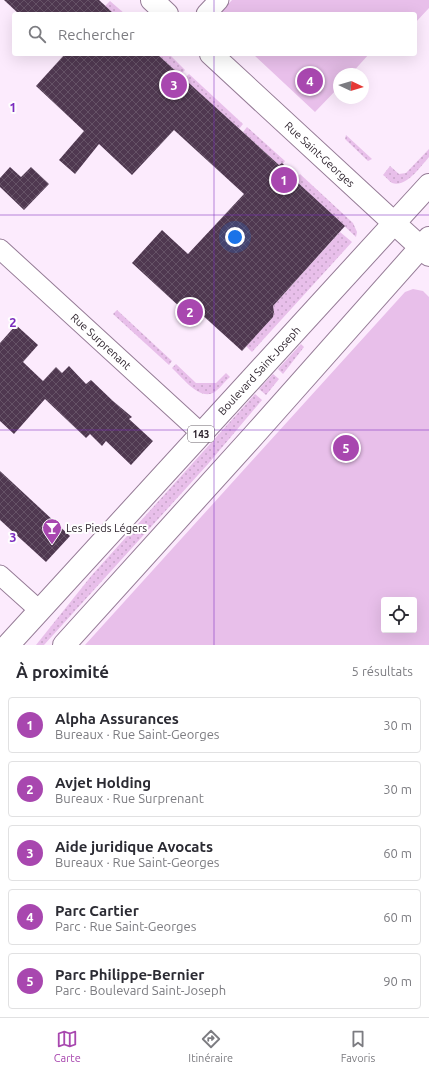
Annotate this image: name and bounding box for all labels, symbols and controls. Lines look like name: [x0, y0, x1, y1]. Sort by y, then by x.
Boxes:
search box: [12, 12, 417, 56]
icon: search: [26, 23, 48, 45]
text: Rechercher: [58, 26, 135, 43]
pin: 4: [297, 66, 323, 96]
north arrow: [333, 68, 369, 104]
pin: 3: [161, 70, 187, 100]
text: 1: [9, 100, 17, 114]
street label: Rue Saint-Georges: [282, 119, 357, 190]
pin: 1: [271, 165, 297, 195]
your location: [225, 227, 245, 247]
pin: 2: [177, 297, 203, 327]
street label: Rue Surprenant: [69, 311, 134, 372]
text: 2: [9, 315, 17, 329]
street label: Boulevard Saint-Joseph: [216, 324, 303, 417]
road number: 143: [188, 426, 214, 442]
pin: 5: [333, 433, 359, 463]
bar icon: Les Pieds Légers: [41, 517, 63, 545]
place label: Les Pieds Légers: [66, 522, 147, 534]
text: 3: [9, 530, 17, 544]
map controls: [381, 597, 417, 633]
button: locate: [381, 597, 417, 633]
text: À proximité: [16, 662, 109, 681]
text: 5 résultats: [352, 664, 413, 678]
text: Alpha Assurances: [55, 710, 179, 727]
text: 1: [26, 718, 34, 732]
text: 30 m: [383, 718, 412, 732]
text: Bureaux · Rue Saint-Georges: [55, 727, 220, 741]
text: Avjet Holding: [55, 774, 151, 791]
text: 2: [26, 782, 34, 796]
text: 30 m: [383, 782, 412, 796]
text: Bureaux · Rue Surprenant: [55, 791, 204, 805]
text: Aide juridique Avocats: [55, 838, 213, 855]
text: 3: [26, 846, 34, 860]
text: 60 m: [383, 846, 412, 860]
text: Bureaux · Rue Saint-Georges: [55, 855, 220, 869]
text: Parc Cartier: [55, 902, 139, 919]
text: 4: [26, 910, 34, 924]
text: 60 m: [383, 910, 412, 924]
text: Parc · Rue Saint-Georges: [55, 919, 196, 933]
text: Parc Philippe-Bernier: [55, 966, 205, 983]
text: 5: [26, 974, 34, 988]
text: 90 m: [383, 974, 412, 988]
text: Parc · Boulevard Saint-Joseph: [55, 983, 226, 997]
tab: Carte: [54, 1028, 81, 1064]
tab: Itinéraire: [188, 1028, 233, 1064]
tab: Favoris: [341, 1028, 375, 1064]

